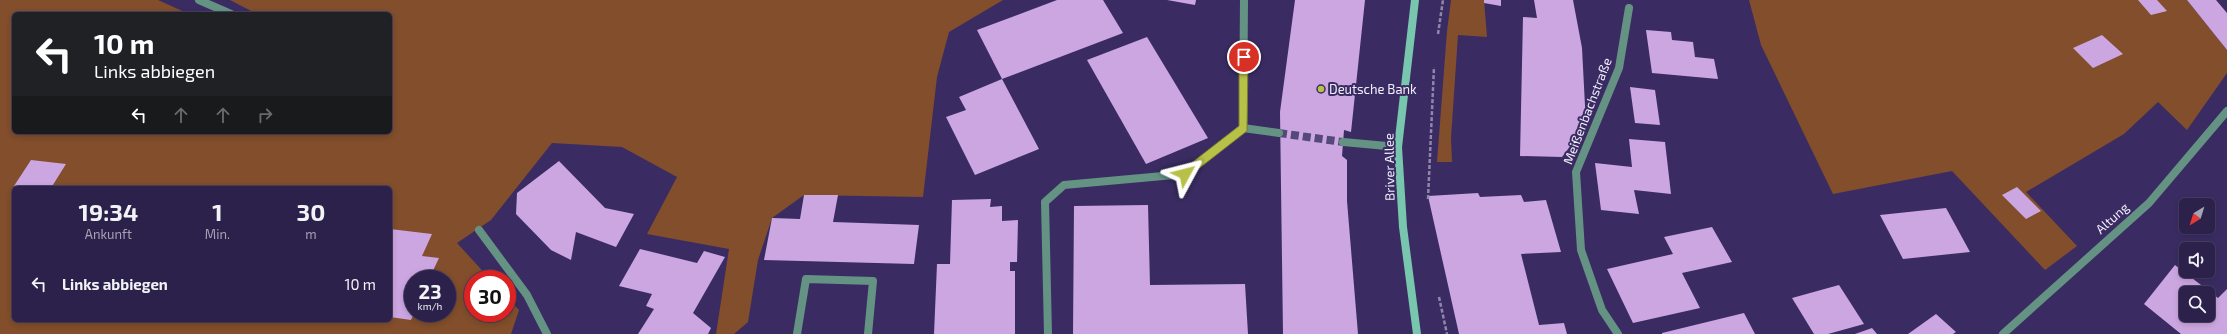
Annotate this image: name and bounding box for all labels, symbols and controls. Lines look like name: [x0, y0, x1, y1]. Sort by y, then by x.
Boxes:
text: 10 m: [94, 26, 154, 60]
icon: left: [28, 28, 80, 80]
pin: [1227, 40, 1261, 74]
icon: arrive: [1233, 46, 1255, 68]
street label: Meißenbachstraße: [1559, 55, 1615, 167]
text: Links abbiegen: [94, 60, 215, 82]
place label: Deutsche Bank: [1329, 81, 1417, 97]
marker: Deutsche Bank: [1316, 84, 1326, 94]
icon: left: [128, 104, 150, 126]
icon: ahead: [170, 104, 192, 126]
icon: ahead: [212, 104, 234, 126]
icon: right: [254, 104, 276, 126]
street label: Briver Allee: [1380, 133, 1398, 201]
position arrow: [1164, 153, 1206, 195]
text: 19:34: [79, 197, 138, 226]
text: 1: [212, 197, 223, 226]
text: 30: [297, 197, 325, 226]
north arrow: [2179, 198, 2215, 234]
map controls: [2179, 198, 2215, 322]
street label: Altung: [2092, 199, 2132, 237]
text: Ankunft: [85, 226, 132, 242]
text: Min.: [205, 226, 230, 242]
text: m: [305, 226, 317, 242]
button: sound: [2179, 242, 2215, 278]
speed limit sign: 30: [464, 270, 516, 322]
icon: left: [28, 273, 50, 295]
text: Links abbiegen: [62, 275, 168, 293]
text: 10 m: [344, 275, 376, 293]
text: 23: [419, 279, 441, 303]
button: search: [2179, 286, 2215, 322]
text: km/h: [418, 300, 442, 312]

